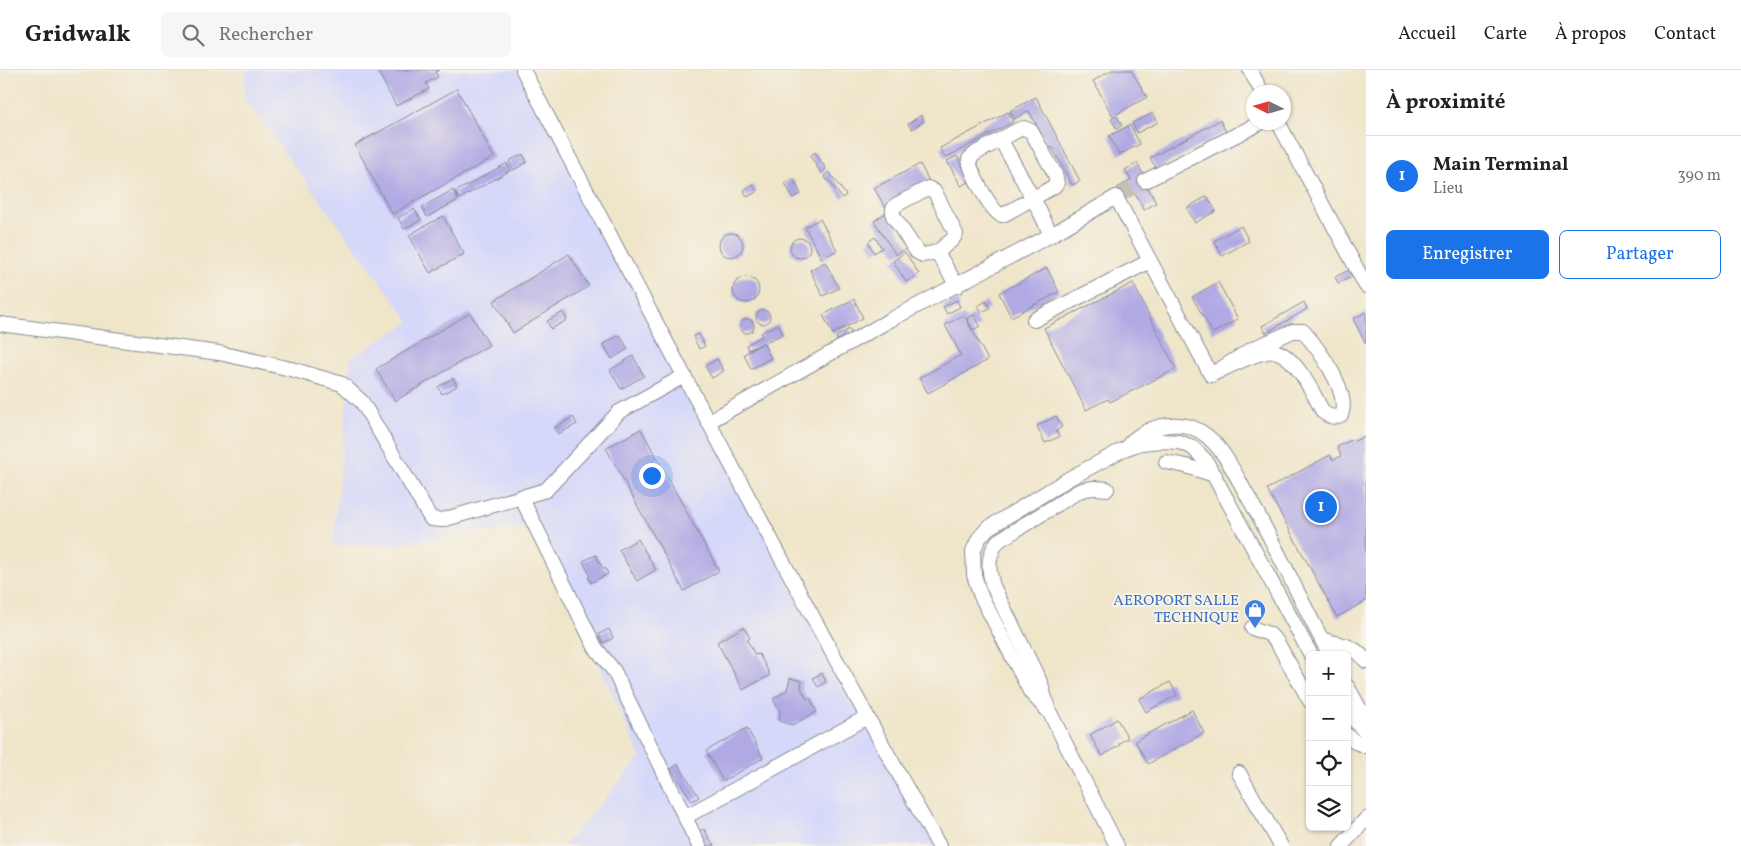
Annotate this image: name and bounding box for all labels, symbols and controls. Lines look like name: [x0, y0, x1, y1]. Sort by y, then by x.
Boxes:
search box: [161, 12, 511, 57]
text: Gridwalk: [25, 18, 131, 52]
icon: search: [179, 21, 207, 49]
text: Rechercher: [219, 22, 313, 48]
text: Accueil: [1398, 22, 1456, 47]
text: Carte: [1484, 22, 1527, 47]
text: À propos: [1555, 22, 1626, 47]
text: Contact: [1654, 22, 1716, 47]
north arrow: [1246, 85, 1291, 130]
text: À proximité: [1386, 88, 1505, 117]
text: Main Terminal: [1433, 152, 1568, 178]
text: 1: [1399, 165, 1405, 187]
text: 390 m: [1678, 165, 1721, 187]
text: Lieu: [1433, 178, 1463, 200]
button: Enregistrer: [1386, 230, 1549, 279]
button: Partager: [1559, 230, 1721, 279]
your location: [639, 463, 665, 489]
pin: 1: [1305, 488, 1337, 526]
place label: AEROPORT SALLE TECHNIQUE: [1113, 591, 1239, 629]
shop icon: AEROPORT SALLE TECHNIQUE: [1243, 598, 1267, 629]
map controls: [1306, 651, 1351, 831]
button: +: [1306, 651, 1351, 696]
button: −: [1306, 696, 1351, 741]
button: locate: [1306, 741, 1351, 786]
button: layers: [1306, 786, 1351, 831]

